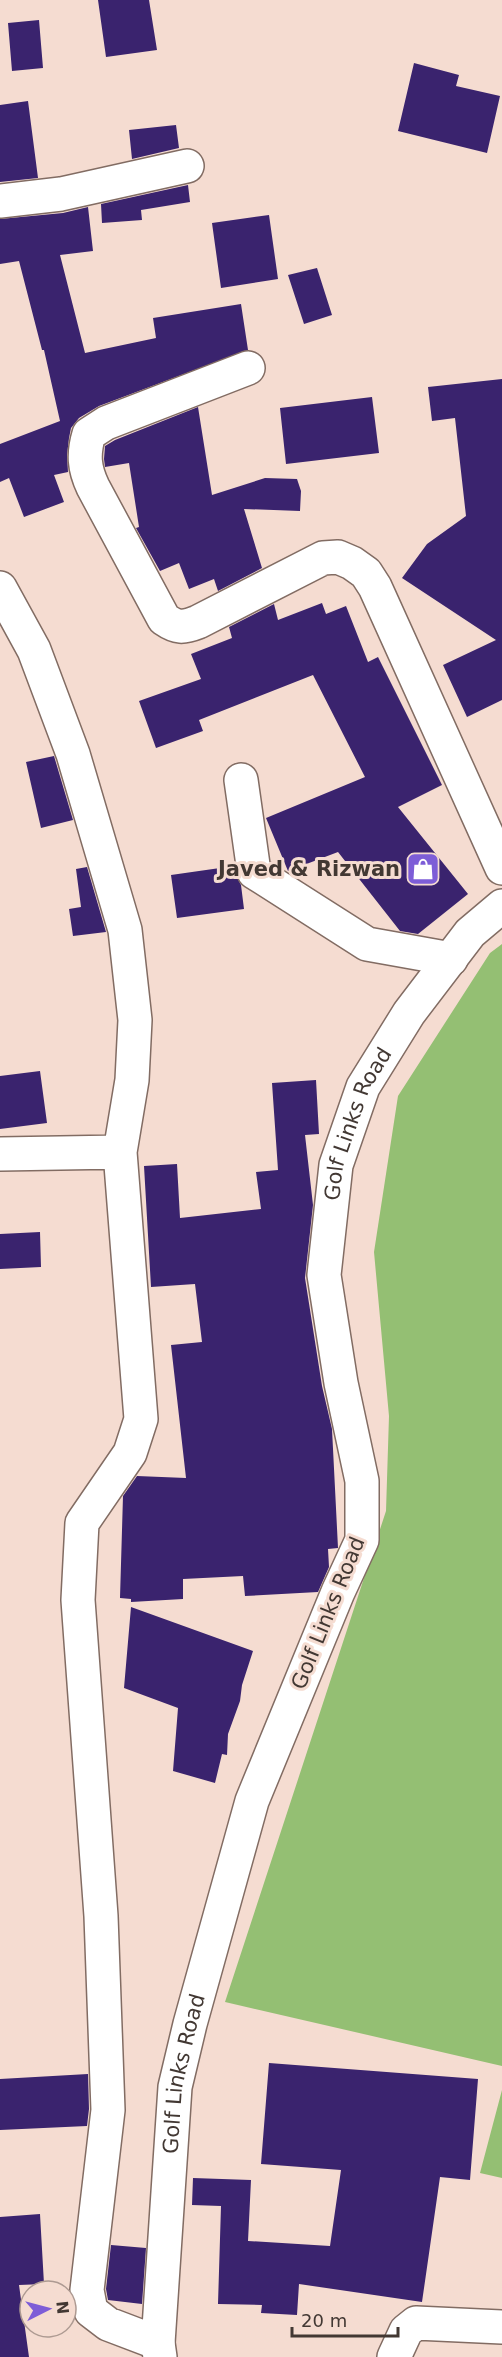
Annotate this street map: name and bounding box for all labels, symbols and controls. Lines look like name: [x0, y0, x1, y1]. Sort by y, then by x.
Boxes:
shop icon: Javed & Rizwan: [405, 851, 441, 887]
place label: Javed & Rizwan: [216, 857, 400, 881]
street label: Golf Links Road: [320, 1043, 397, 1202]
street label: Golf Links Road: [286, 1533, 370, 1693]
street label: Golf Links Road: [159, 1991, 210, 2155]
north arrow: [18, 2279, 78, 2339]
text: N: [52, 2300, 73, 2315]
scale bar: [292, 2300, 398, 2338]
text: 20 m: [301, 2310, 347, 2331]

